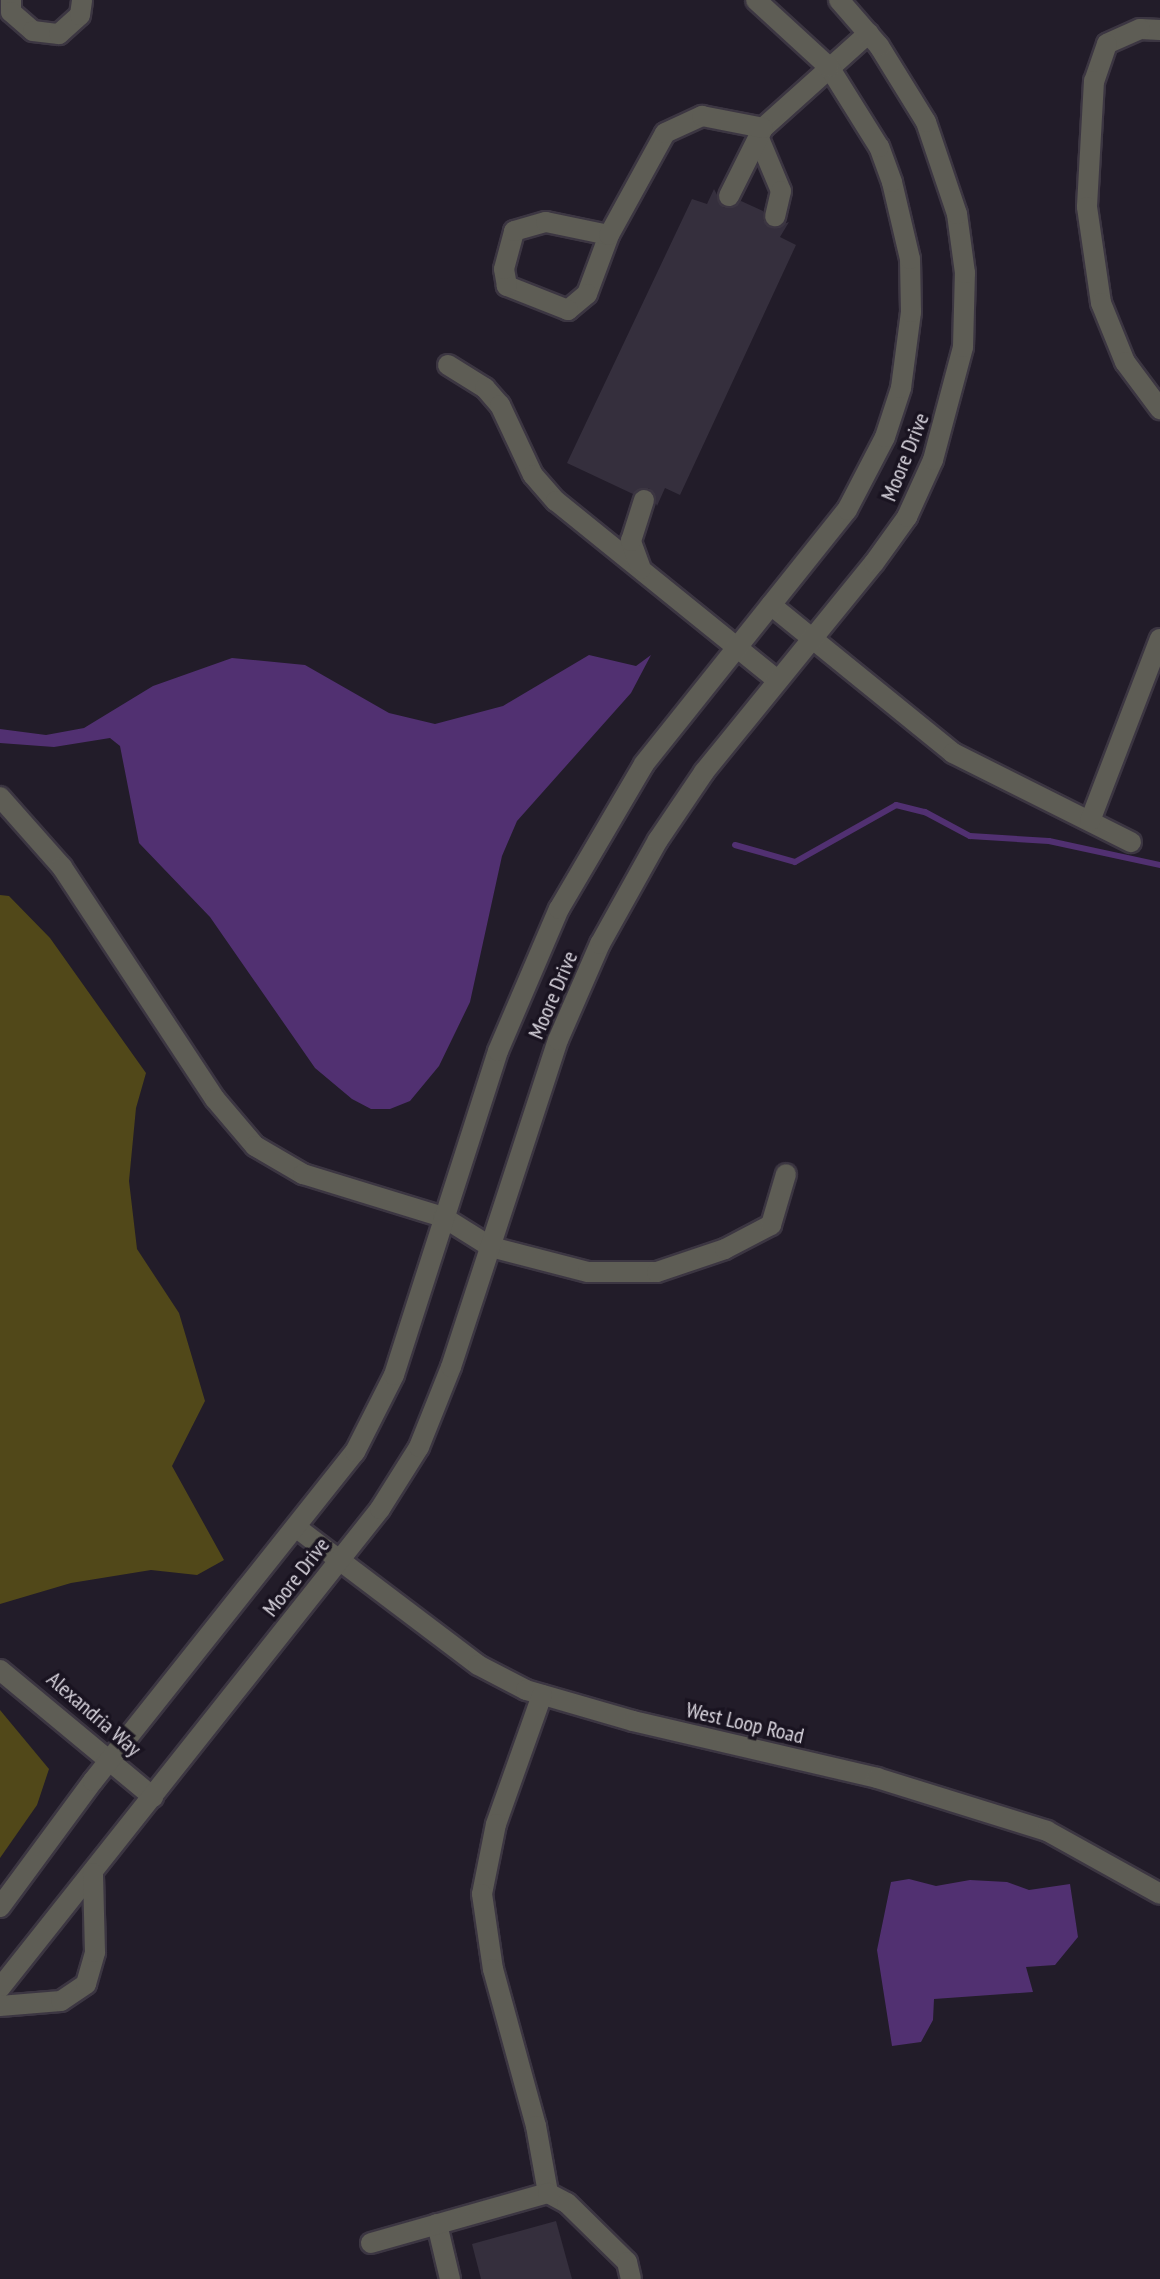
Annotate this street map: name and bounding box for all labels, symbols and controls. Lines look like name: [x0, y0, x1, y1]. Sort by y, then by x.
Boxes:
street label: Moore Drive: [875, 409, 935, 505]
street label: Moore Drive: [523, 947, 583, 1043]
street label: Moore Drive: [257, 1532, 335, 1622]
street label: Alexandria Way: [41, 1666, 147, 1762]
street label: West Loop Road: [683, 1697, 807, 1749]

